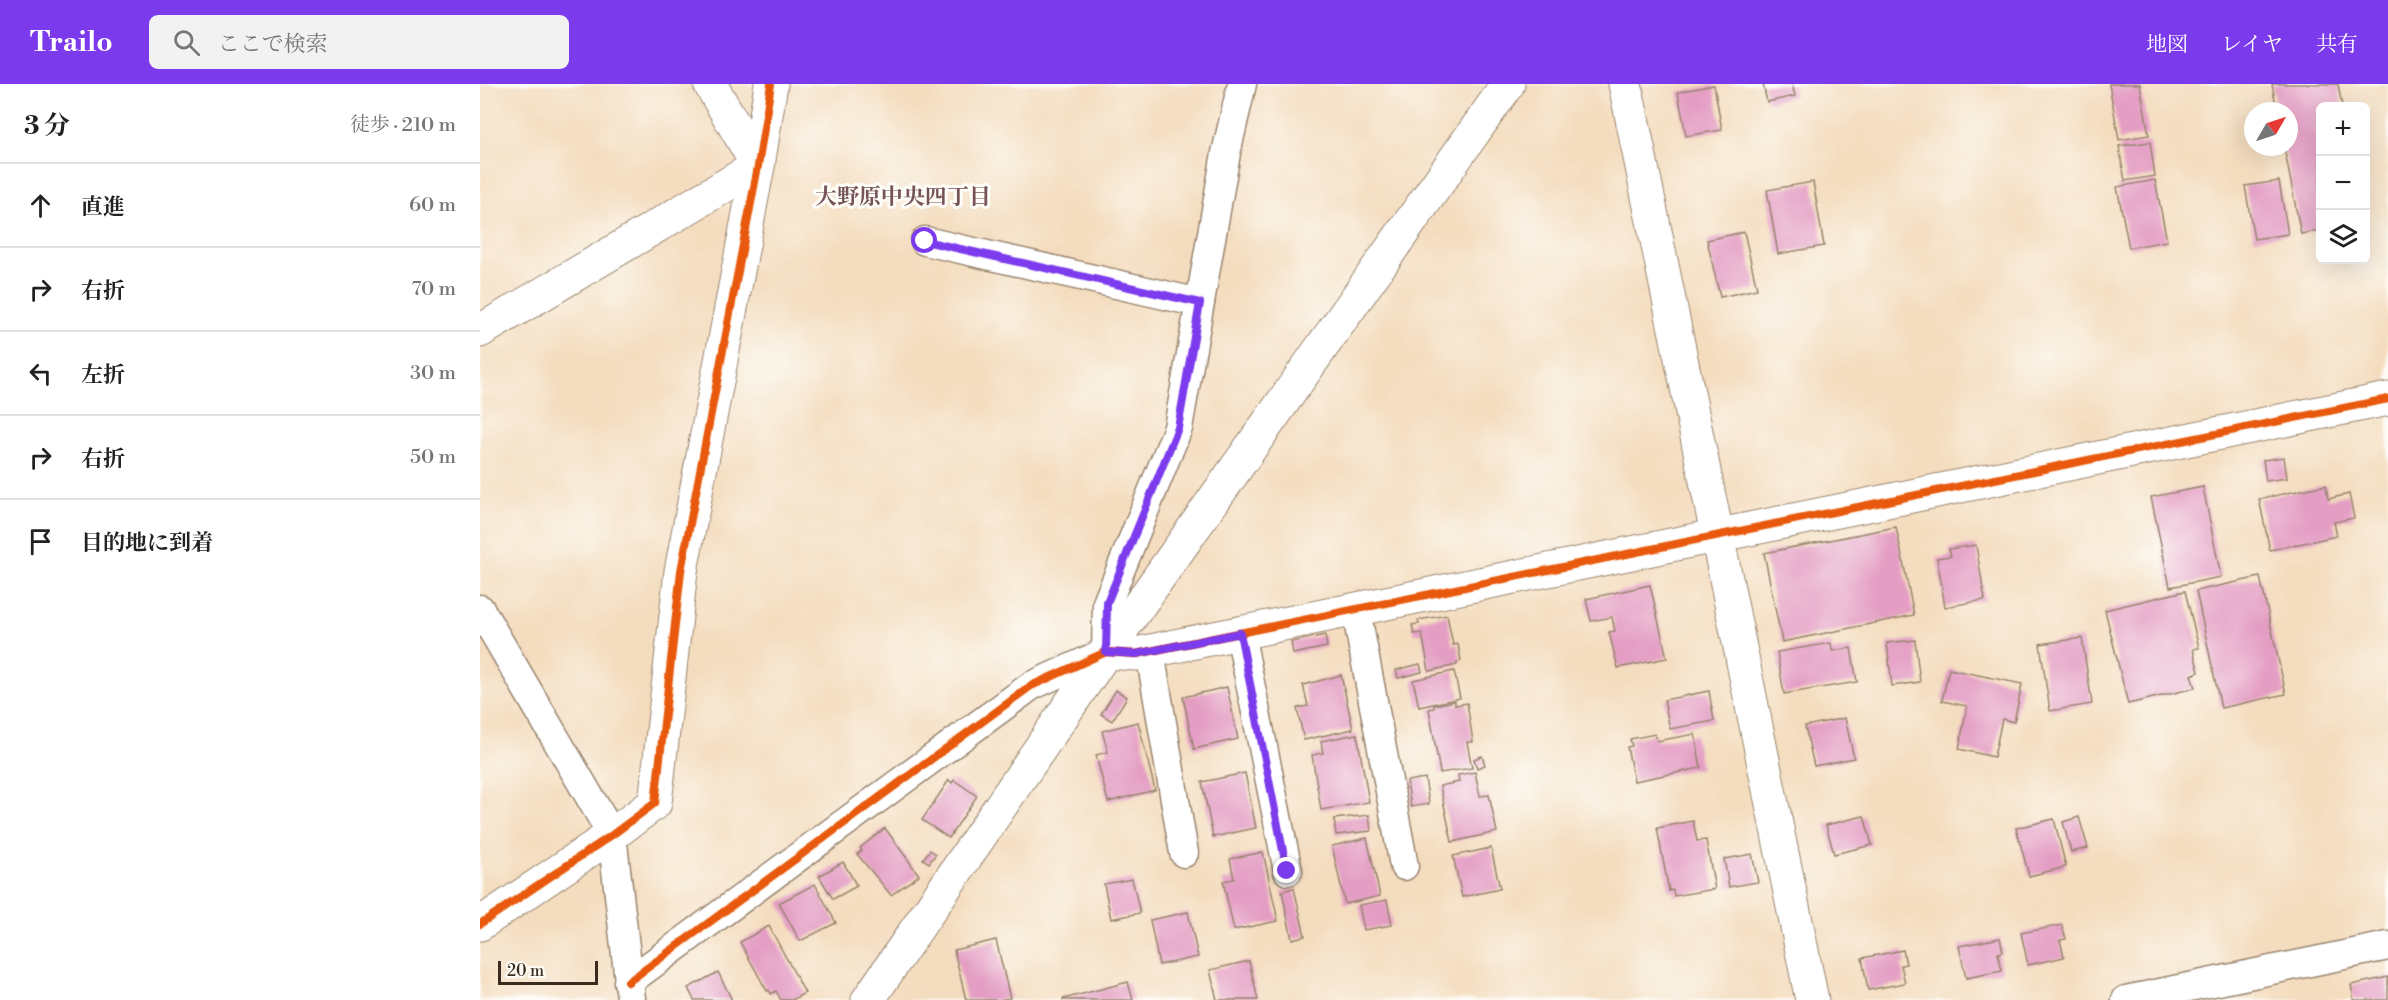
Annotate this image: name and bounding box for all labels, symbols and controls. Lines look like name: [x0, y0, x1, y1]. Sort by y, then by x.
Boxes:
search box: [149, 15, 569, 69]
text: Trailo: [30, 25, 113, 60]
icon: search: [170, 26, 203, 59]
text: ここで検索: [218, 31, 328, 58]
text: 地図: [2146, 32, 2188, 58]
text: レイヤ: [2221, 32, 2283, 58]
text: 共有: [2316, 32, 2358, 58]
north arrow: [2244, 102, 2298, 156]
map controls: [2316, 102, 2370, 264]
button: +: [2316, 102, 2370, 156]
text: 3 分: [24, 110, 70, 142]
text: 徒歩 · 210 m: [350, 113, 456, 138]
button: −: [2316, 156, 2370, 210]
district label: 大野原中央四丁目: [815, 184, 991, 211]
icon: ahead: [24, 189, 57, 222]
text: 60 m: [409, 193, 456, 218]
text: 直進: [81, 194, 125, 221]
button: layers: [2316, 210, 2370, 264]
route start: [911, 227, 937, 253]
icon: right: [24, 273, 57, 306]
text: 70 m: [412, 277, 456, 302]
text: 右折: [81, 278, 125, 305]
icon: left: [24, 357, 57, 390]
text: 30 m: [410, 361, 456, 386]
text: 左折: [81, 362, 125, 389]
icon: right: [24, 441, 57, 474]
text: 50 m: [410, 445, 456, 470]
text: 右折: [81, 446, 125, 473]
icon: arrive: [24, 525, 57, 558]
text: 目的地に到着: [81, 530, 213, 557]
route end: [1273, 857, 1299, 883]
scale bar: [498, 958, 598, 986]
text: 20 m: [507, 961, 544, 981]

